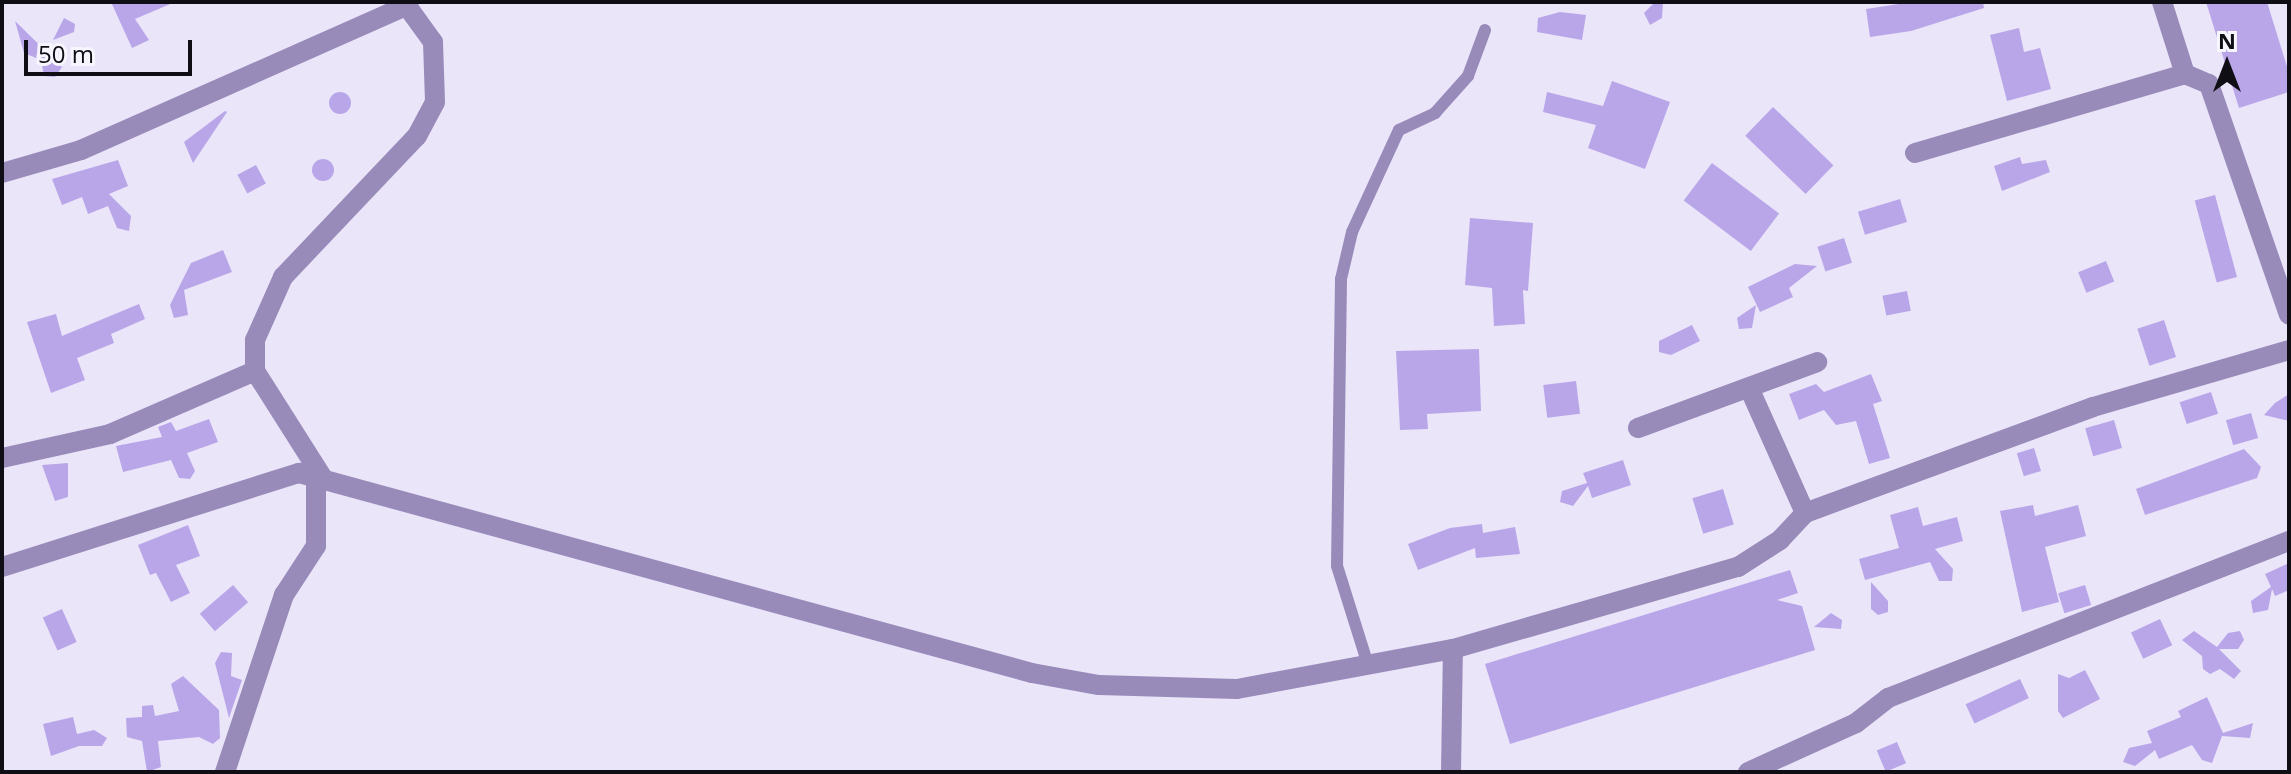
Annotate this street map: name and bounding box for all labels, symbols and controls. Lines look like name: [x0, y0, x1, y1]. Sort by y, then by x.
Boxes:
scale bar: [28, 24, 196, 74]
north arrow: [2187, 24, 2267, 104]
text: N: [2218, 25, 2236, 55]
text: 50 m: [38, 37, 94, 70]

